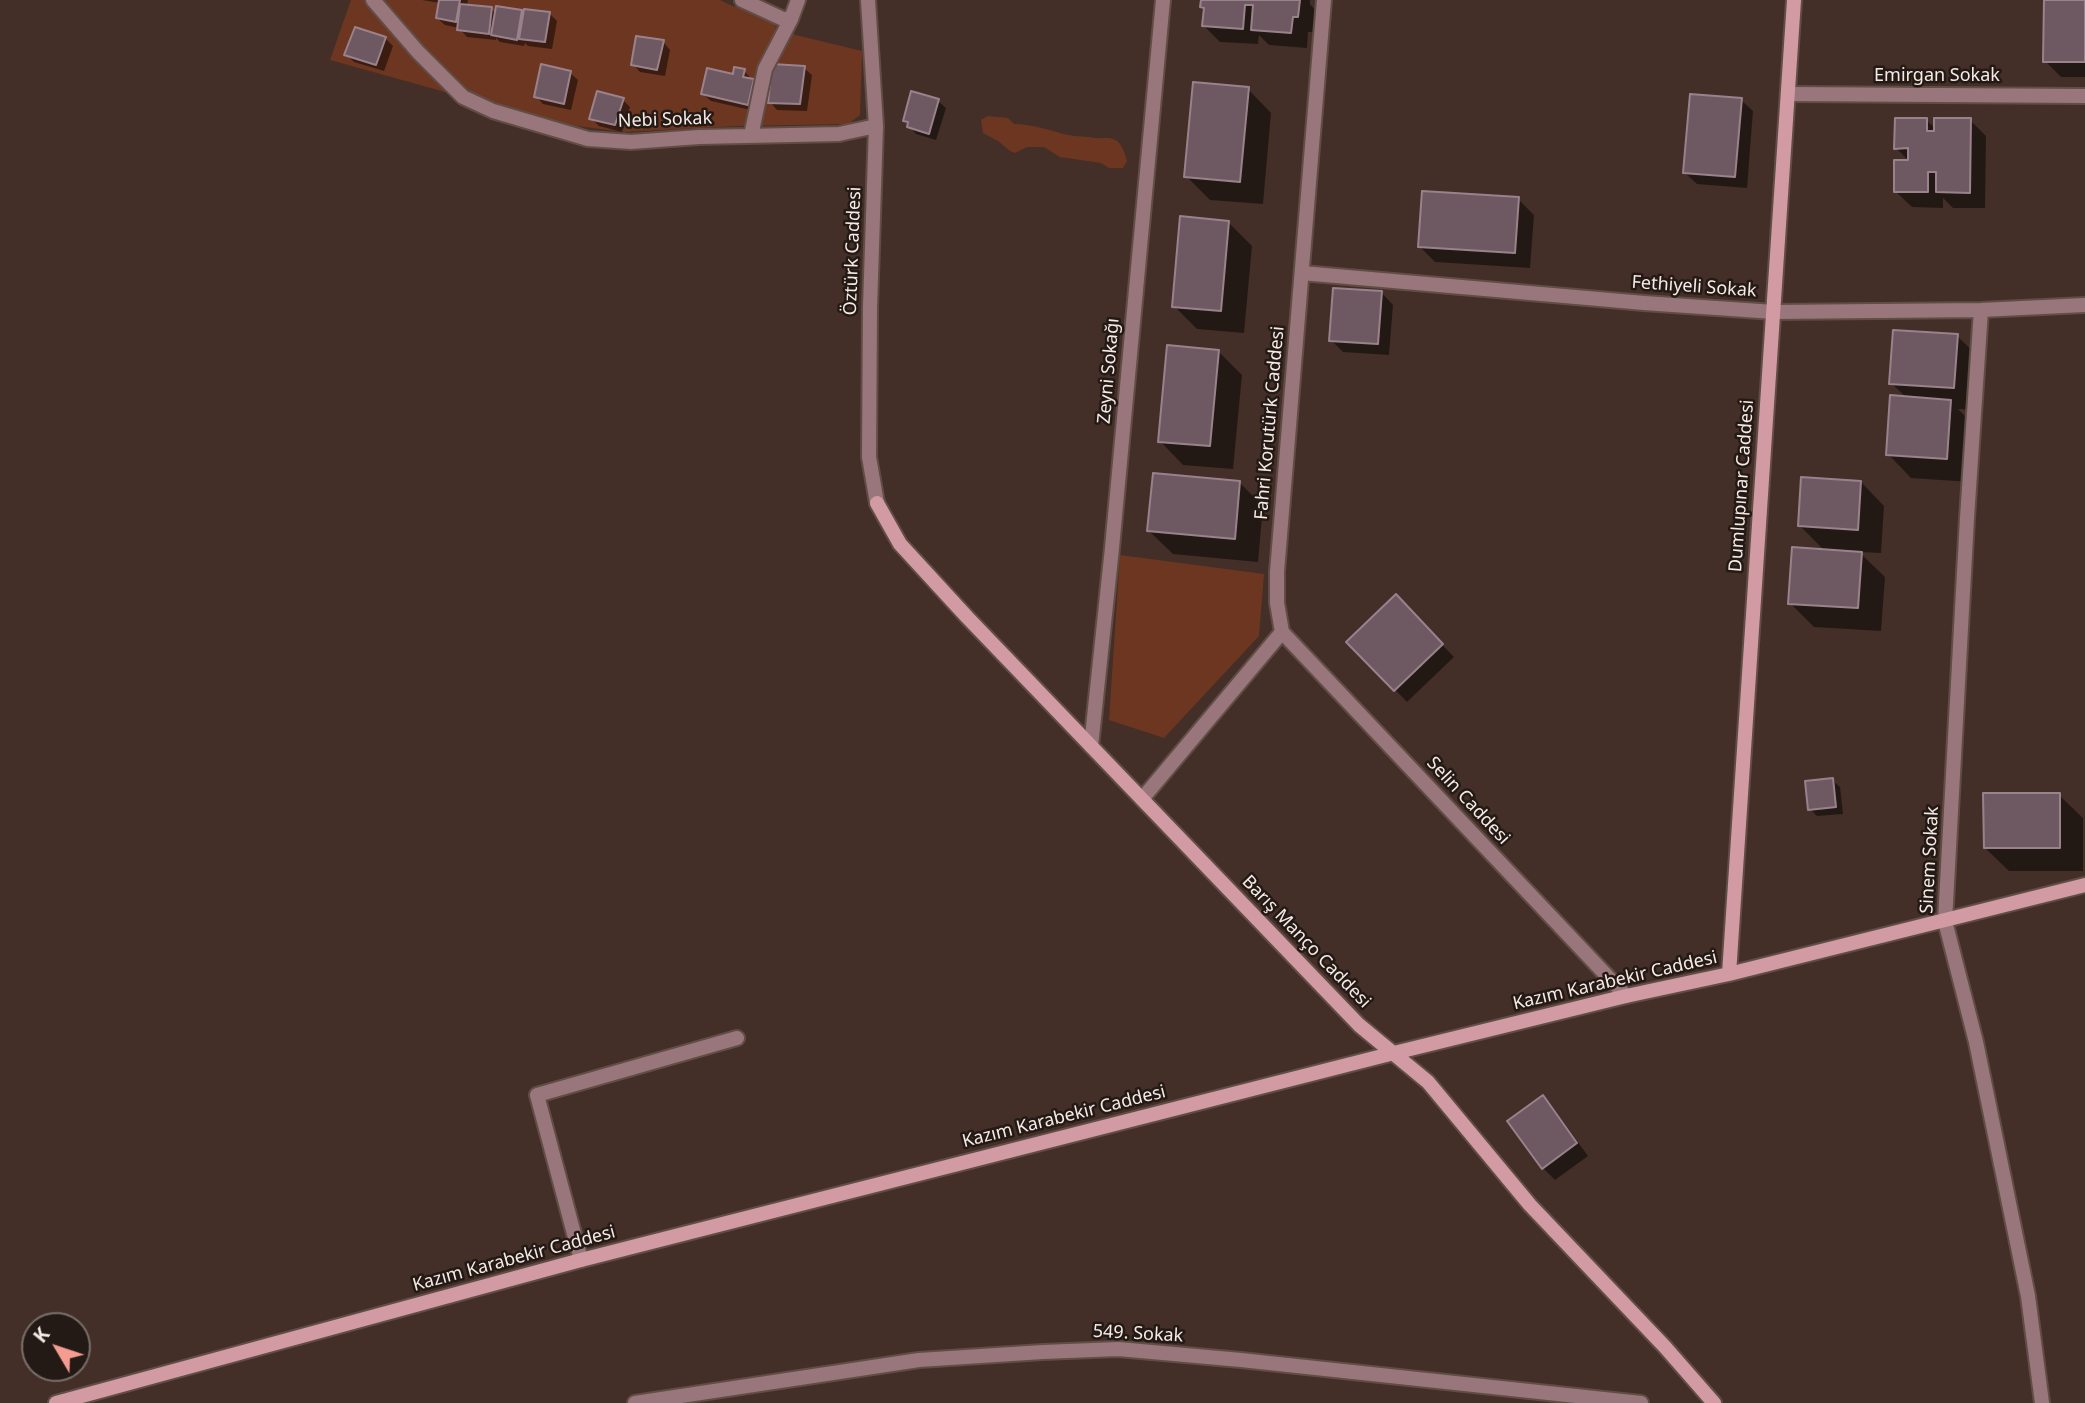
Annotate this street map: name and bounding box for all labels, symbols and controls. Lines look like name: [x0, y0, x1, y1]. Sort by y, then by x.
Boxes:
street label: Emirgan Sokak: [1874, 65, 2000, 87]
street label: Nebi Sokak: [617, 108, 713, 132]
street label: Öztürk Caddesi: [840, 186, 866, 316]
street label: Fethiyeli Sokak: [1631, 272, 1757, 302]
street label: Zeyni Sokağı: [1094, 317, 1124, 425]
street label: Fahri Korutürk Caddesi: [1251, 325, 1289, 521]
street label: Dumlupınar Caddesi: [1725, 399, 1759, 573]
street label: Selin Caddesi: [1422, 753, 1514, 849]
street label: Sinem Sokak: [1916, 806, 1944, 914]
street label: Barış Manço Caddesi: [1237, 871, 1375, 1013]
street label: Kazım Karabekir Caddesi: [1511, 947, 1719, 1015]
street label: Kazım Karabekir Caddesi: [960, 1081, 1168, 1153]
street label: Kazım Karabekir Caddesi: [410, 1222, 618, 1296]
north arrow: [21, 1312, 91, 1382]
street label: 549. Sokak: [1092, 1321, 1184, 1347]
text: K: [27, 1322, 55, 1348]

